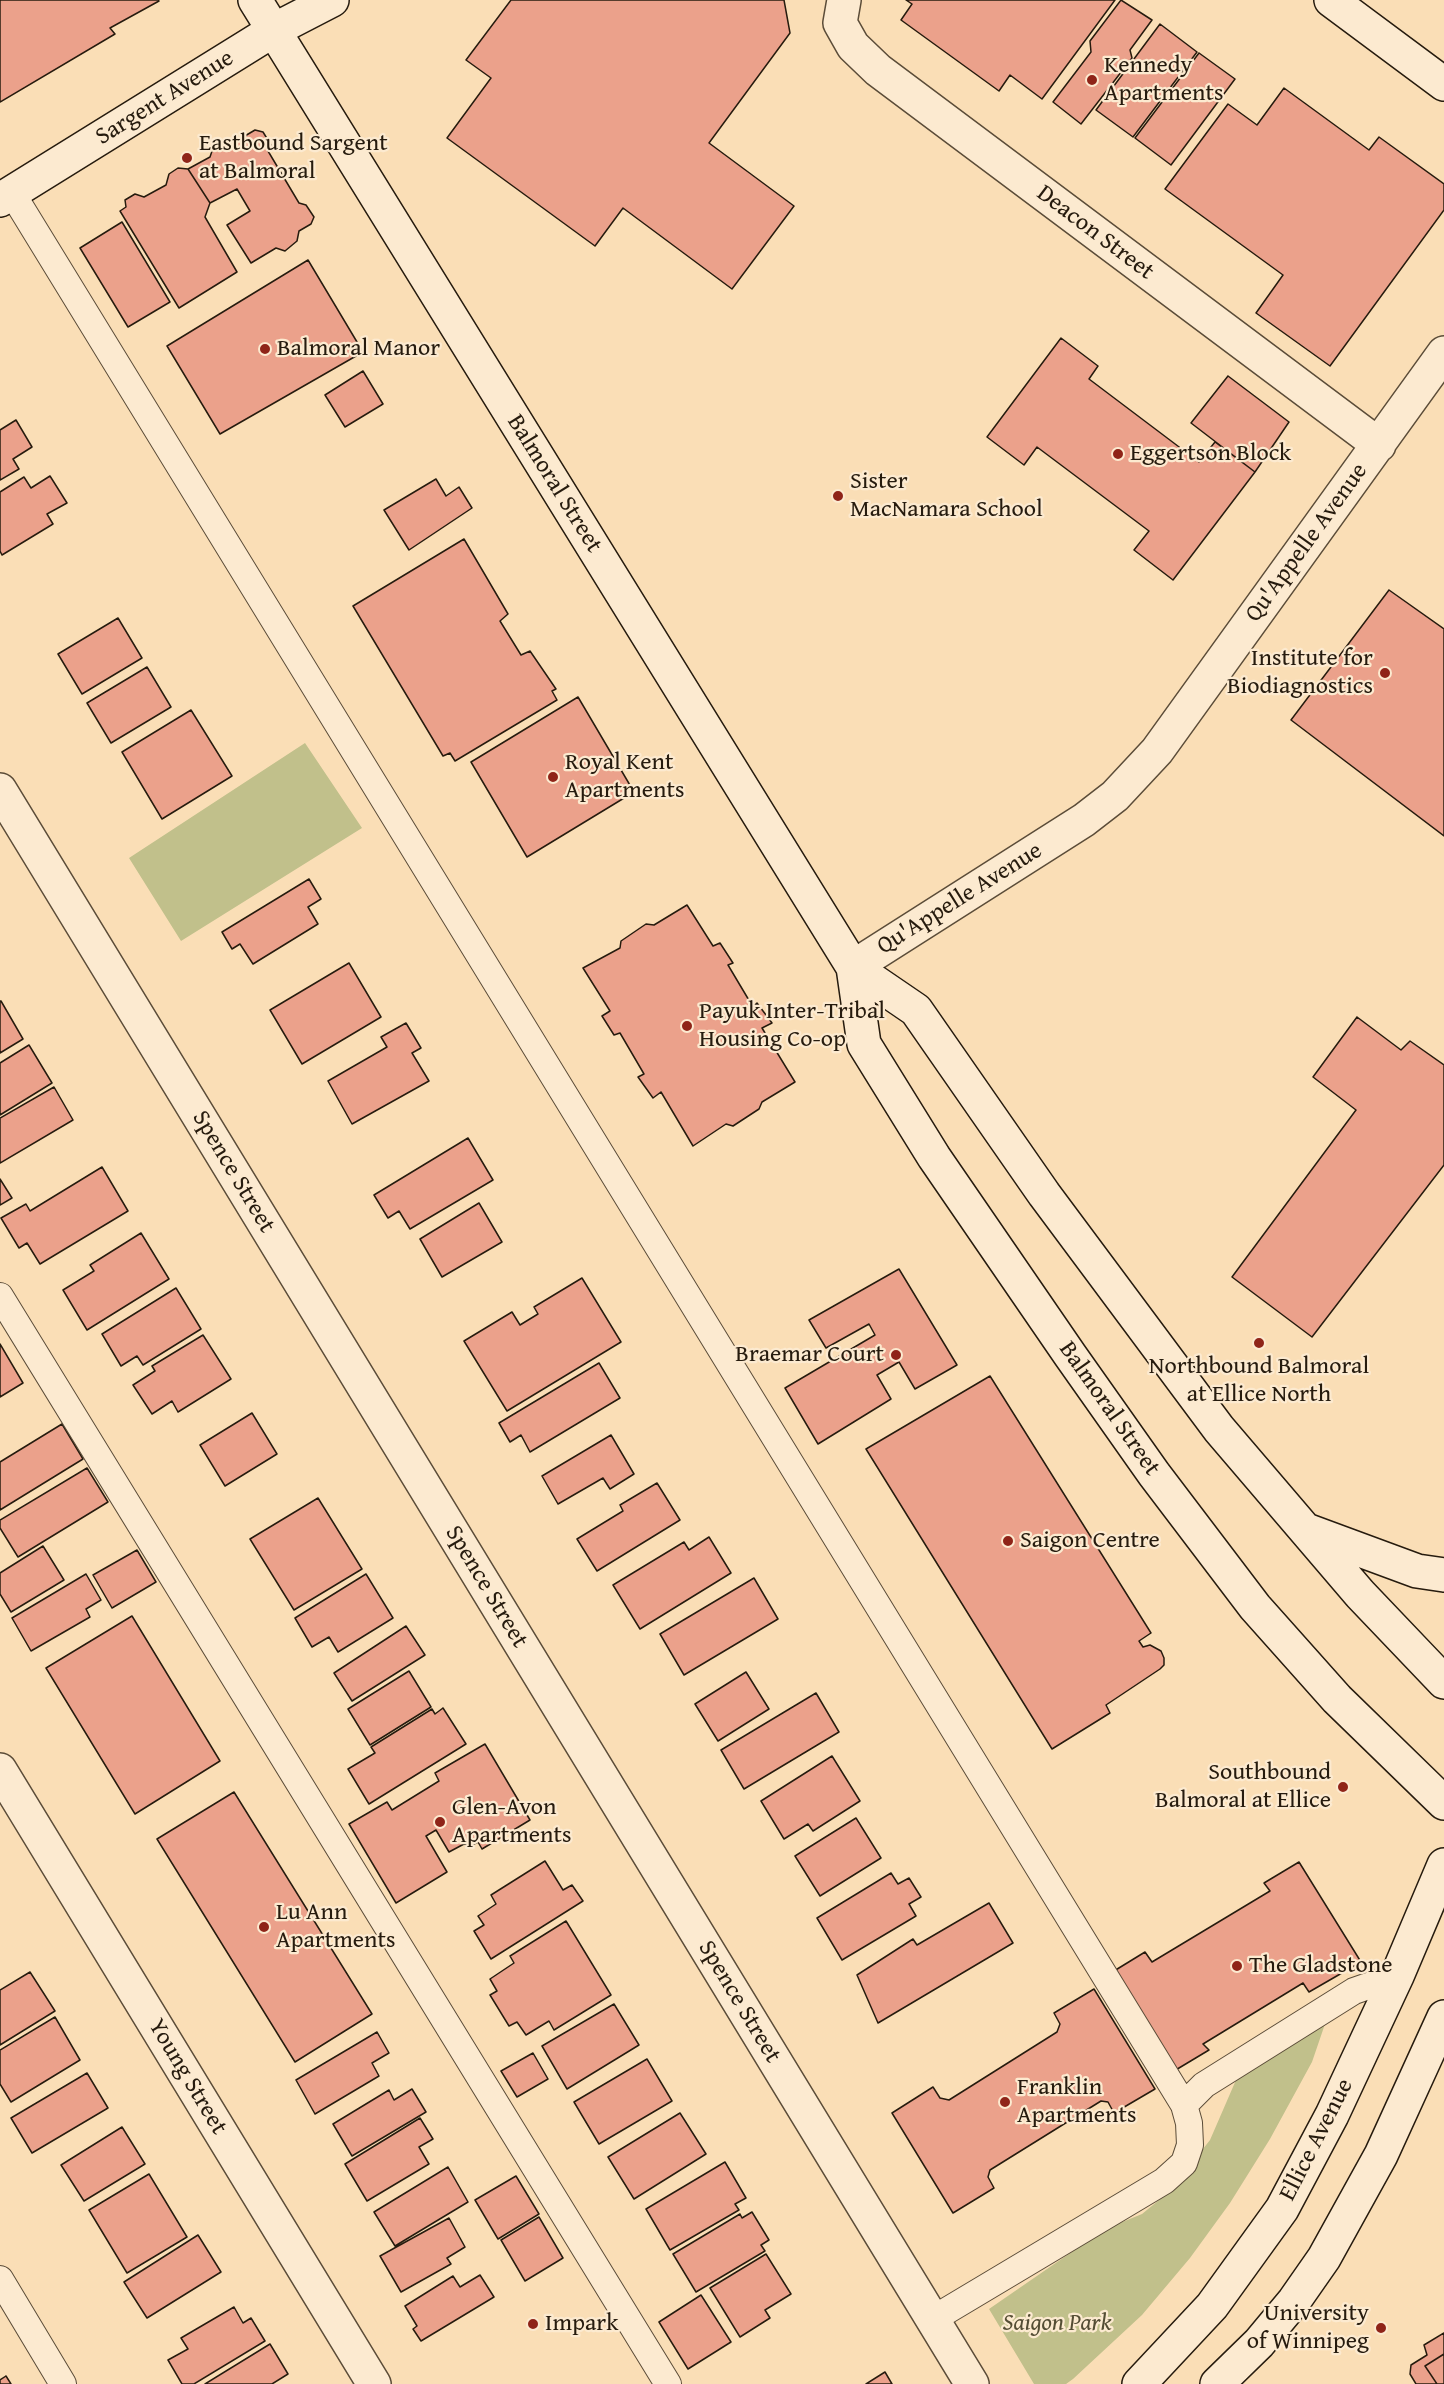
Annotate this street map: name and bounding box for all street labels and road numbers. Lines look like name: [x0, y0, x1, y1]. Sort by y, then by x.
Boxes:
street label: Sargent Avenue: [91, 44, 239, 152]
street label: Deacon Street: [1031, 180, 1159, 286]
street label: Balmoral Street: [500, 410, 608, 558]
street label: Qu'Appelle Avenue: [1240, 458, 1374, 628]
street label: Qu'Appelle Avenue: [872, 837, 1048, 961]
street label: Spence Street: [185, 1106, 281, 1238]
street label: Balmoral Street: [1052, 1336, 1166, 1482]
street label: Spence Street: [438, 1521, 534, 1653]
street label: Spence Street: [691, 1936, 787, 2068]
street label: Young Street: [141, 2014, 233, 2140]
street label: Ellice Avenue: [1274, 2074, 1360, 2206]

